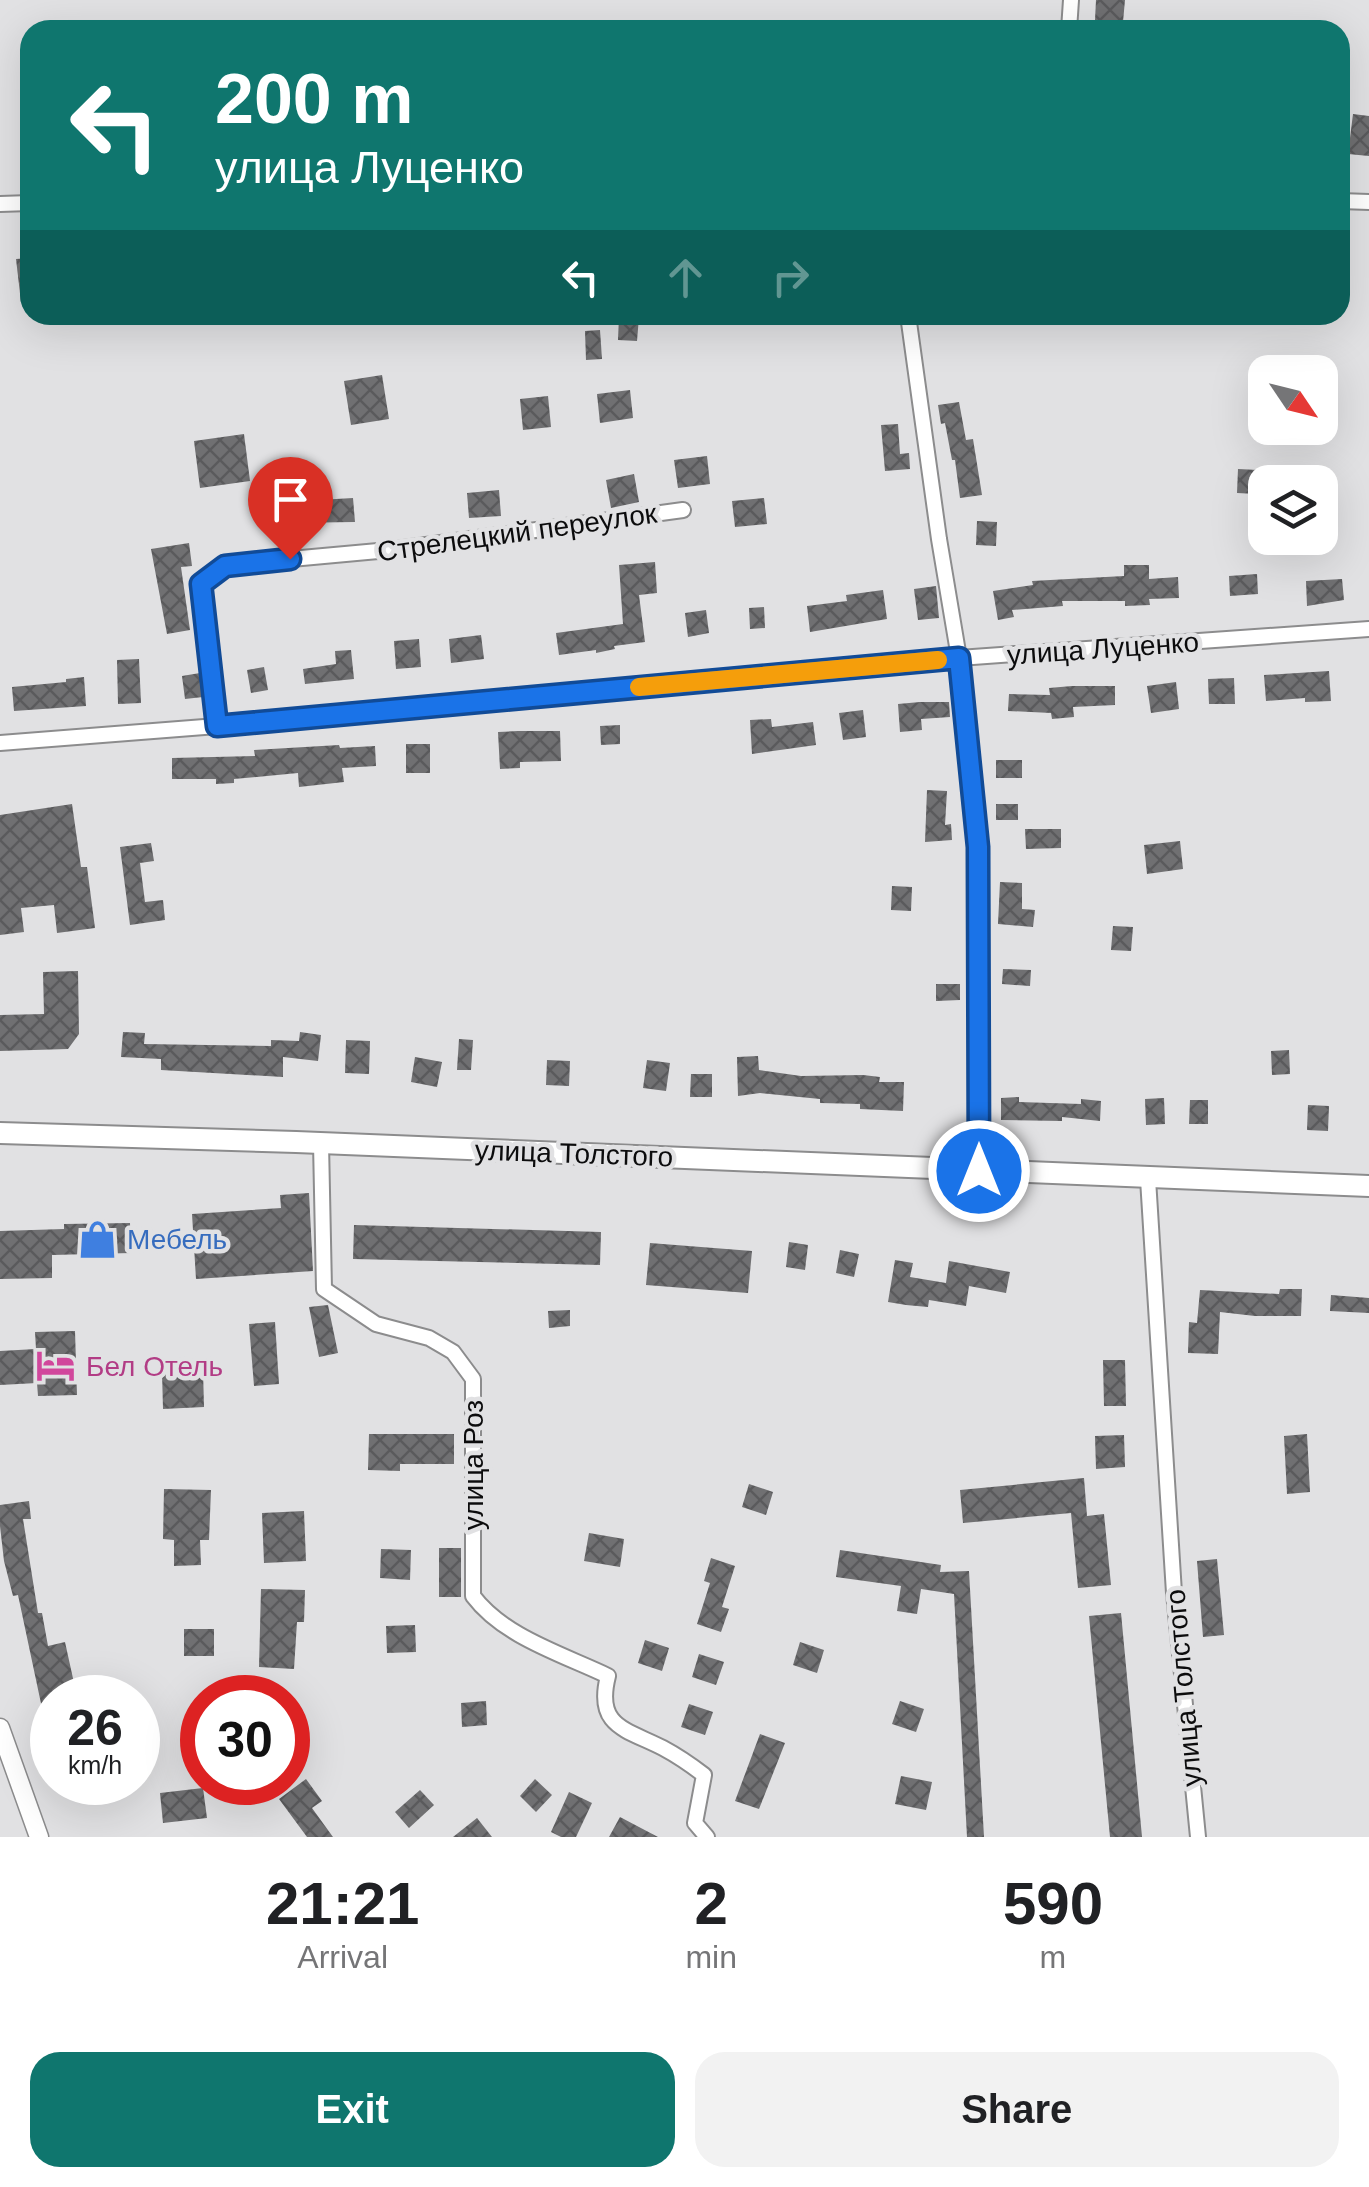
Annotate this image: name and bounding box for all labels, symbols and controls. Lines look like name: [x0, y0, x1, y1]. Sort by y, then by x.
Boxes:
icon: left: [50, 60, 180, 190]
text: 200 m: [215, 60, 413, 138]
text: улица Луценко: [215, 142, 524, 193]
icon: left: [553, 250, 608, 305]
icon: ahead: [658, 250, 713, 305]
icon: right: [763, 250, 818, 305]
north arrow: [1248, 355, 1338, 445]
map controls: [1248, 355, 1338, 555]
pin: [248, 457, 333, 560]
button: layers: [1248, 465, 1338, 555]
icon: arrive: [263, 472, 318, 527]
street label: Стрелецкий переулок: [375, 497, 660, 567]
street label: улица Луценко: [1006, 626, 1200, 671]
position arrow: [927, 1119, 1031, 1223]
street label: улица Толстого: [474, 1135, 674, 1172]
shop icon: Мебель: [76, 1218, 118, 1260]
place label: Мебель: [127, 1224, 227, 1255]
hotel icon: Бел Отель: [35, 1345, 77, 1387]
place label: Бел Отель: [86, 1351, 223, 1382]
street label: улица Роз: [458, 1400, 489, 1530]
street label: улица Толстого: [1159, 1588, 1208, 1788]
speed limit sign: 30: [180, 1675, 310, 1805]
text: 26: [67, 1700, 123, 1756]
text: km/h: [68, 1751, 122, 1779]
text: 21:21: [266, 1870, 419, 1937]
text: 2: [694, 1870, 728, 1937]
text: 590: [1003, 1870, 1103, 1937]
text: Arrival: [297, 1939, 388, 1975]
text: min: [685, 1939, 737, 1975]
text: m: [1040, 1939, 1066, 1975]
button: Exit: [30, 2052, 675, 2167]
button: Share: [695, 2052, 1339, 2167]

